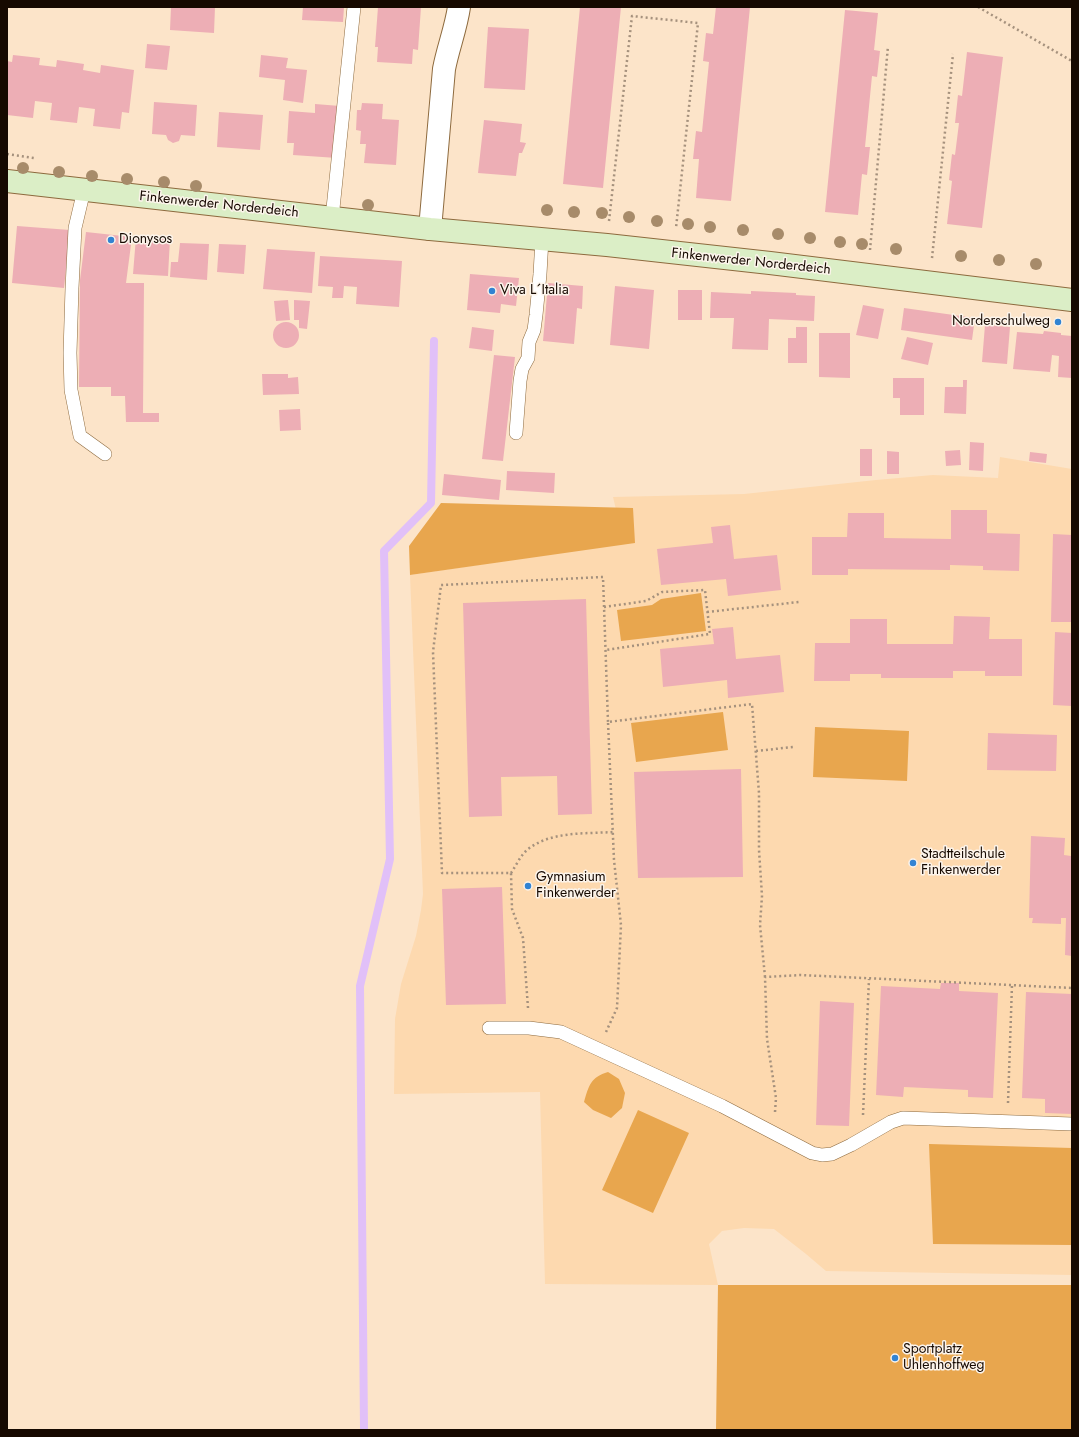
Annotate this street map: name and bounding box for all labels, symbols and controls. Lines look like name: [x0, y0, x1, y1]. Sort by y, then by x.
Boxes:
street label: Finkenwerder Norderdeich: [139, 188, 299, 222]
place label: Dionysos: [119, 232, 172, 248]
marker: Dionysos: [106, 235, 116, 245]
street label: Finkenwerder Norderdeich: [671, 245, 831, 279]
place label: Viva L´Italia: [500, 283, 569, 299]
marker: Viva L´Italia: [487, 286, 497, 296]
place label: Norderschulweg: [952, 314, 1050, 330]
marker: Norderschulweg: [1053, 317, 1063, 327]
place label: Stadtteilschule Finkenwerder: [921, 847, 1005, 880]
marker: Stadtteilschule Finkenwerder: [908, 858, 918, 868]
place label: Gymnasium Finkenwerder: [536, 870, 616, 902]
marker: Gymnasium Finkenwerder: [523, 881, 533, 891]
place label: Sportplatz Uhlenhoffweg: [903, 1342, 984, 1374]
marker: Sportplatz Uhlenhoffweg: [890, 1353, 900, 1363]

